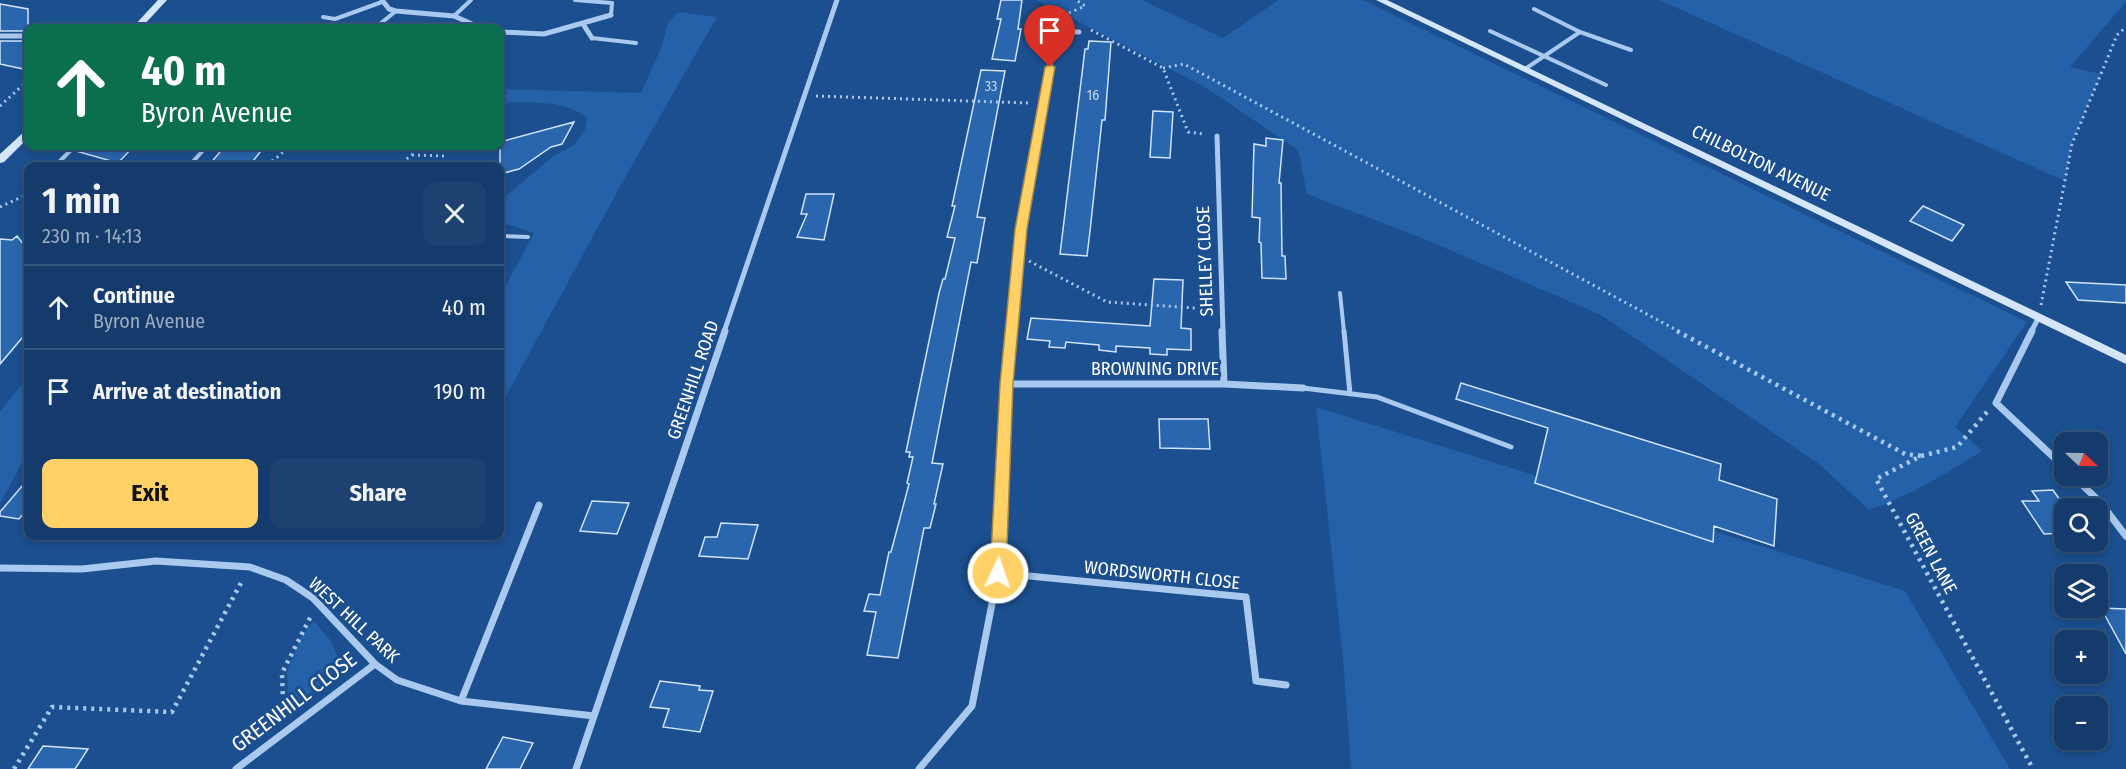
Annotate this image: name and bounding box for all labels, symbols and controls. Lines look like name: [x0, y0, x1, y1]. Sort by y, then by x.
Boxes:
pin: [1024, 5, 1075, 67]
icon: arrive: [1033, 14, 1066, 47]
text: 40 m: [141, 46, 226, 96]
icon: ahead: [42, 48, 120, 126]
house number: 33: [985, 78, 997, 95]
house number: 16: [1087, 87, 1099, 104]
text: Byron Avenue: [141, 97, 292, 129]
street label: CHILBOLTON AVENUE: [1688, 120, 1834, 206]
text: 1 min: [42, 179, 120, 223]
button: close: [423, 182, 486, 245]
street label: SHELLEY CLOSE: [1192, 205, 1218, 317]
text: 230 m · 14:13: [42, 224, 142, 248]
text: Continue: [93, 282, 175, 309]
icon: ahead: [42, 291, 75, 324]
text: 40 m: [442, 294, 486, 321]
text: Byron Avenue: [93, 309, 205, 333]
street label: GREENHILL ROAD: [662, 318, 724, 442]
street label: BROWNING DRIVE: [1091, 358, 1219, 380]
icon: arrive: [42, 375, 75, 408]
text: Arrive at destination: [93, 378, 281, 405]
text: 190 m: [433, 378, 486, 405]
north arrow: [2054, 432, 2108, 486]
map controls: [2054, 432, 2108, 750]
button: Exit: [42, 459, 258, 528]
button: Share: [270, 459, 486, 528]
button: search: [2054, 498, 2108, 552]
street label: GREEN LANE: [1900, 509, 1962, 597]
position arrow: [966, 541, 1030, 605]
street label: WORDSWORTH CLOSE: [1083, 556, 1241, 594]
button: layers: [2054, 564, 2108, 618]
street label: WEST HILL PARK: [304, 572, 404, 668]
button: +: [2054, 630, 2108, 684]
street label: GREENHILL CLOSE: [226, 646, 362, 758]
button: −: [2054, 696, 2108, 750]

